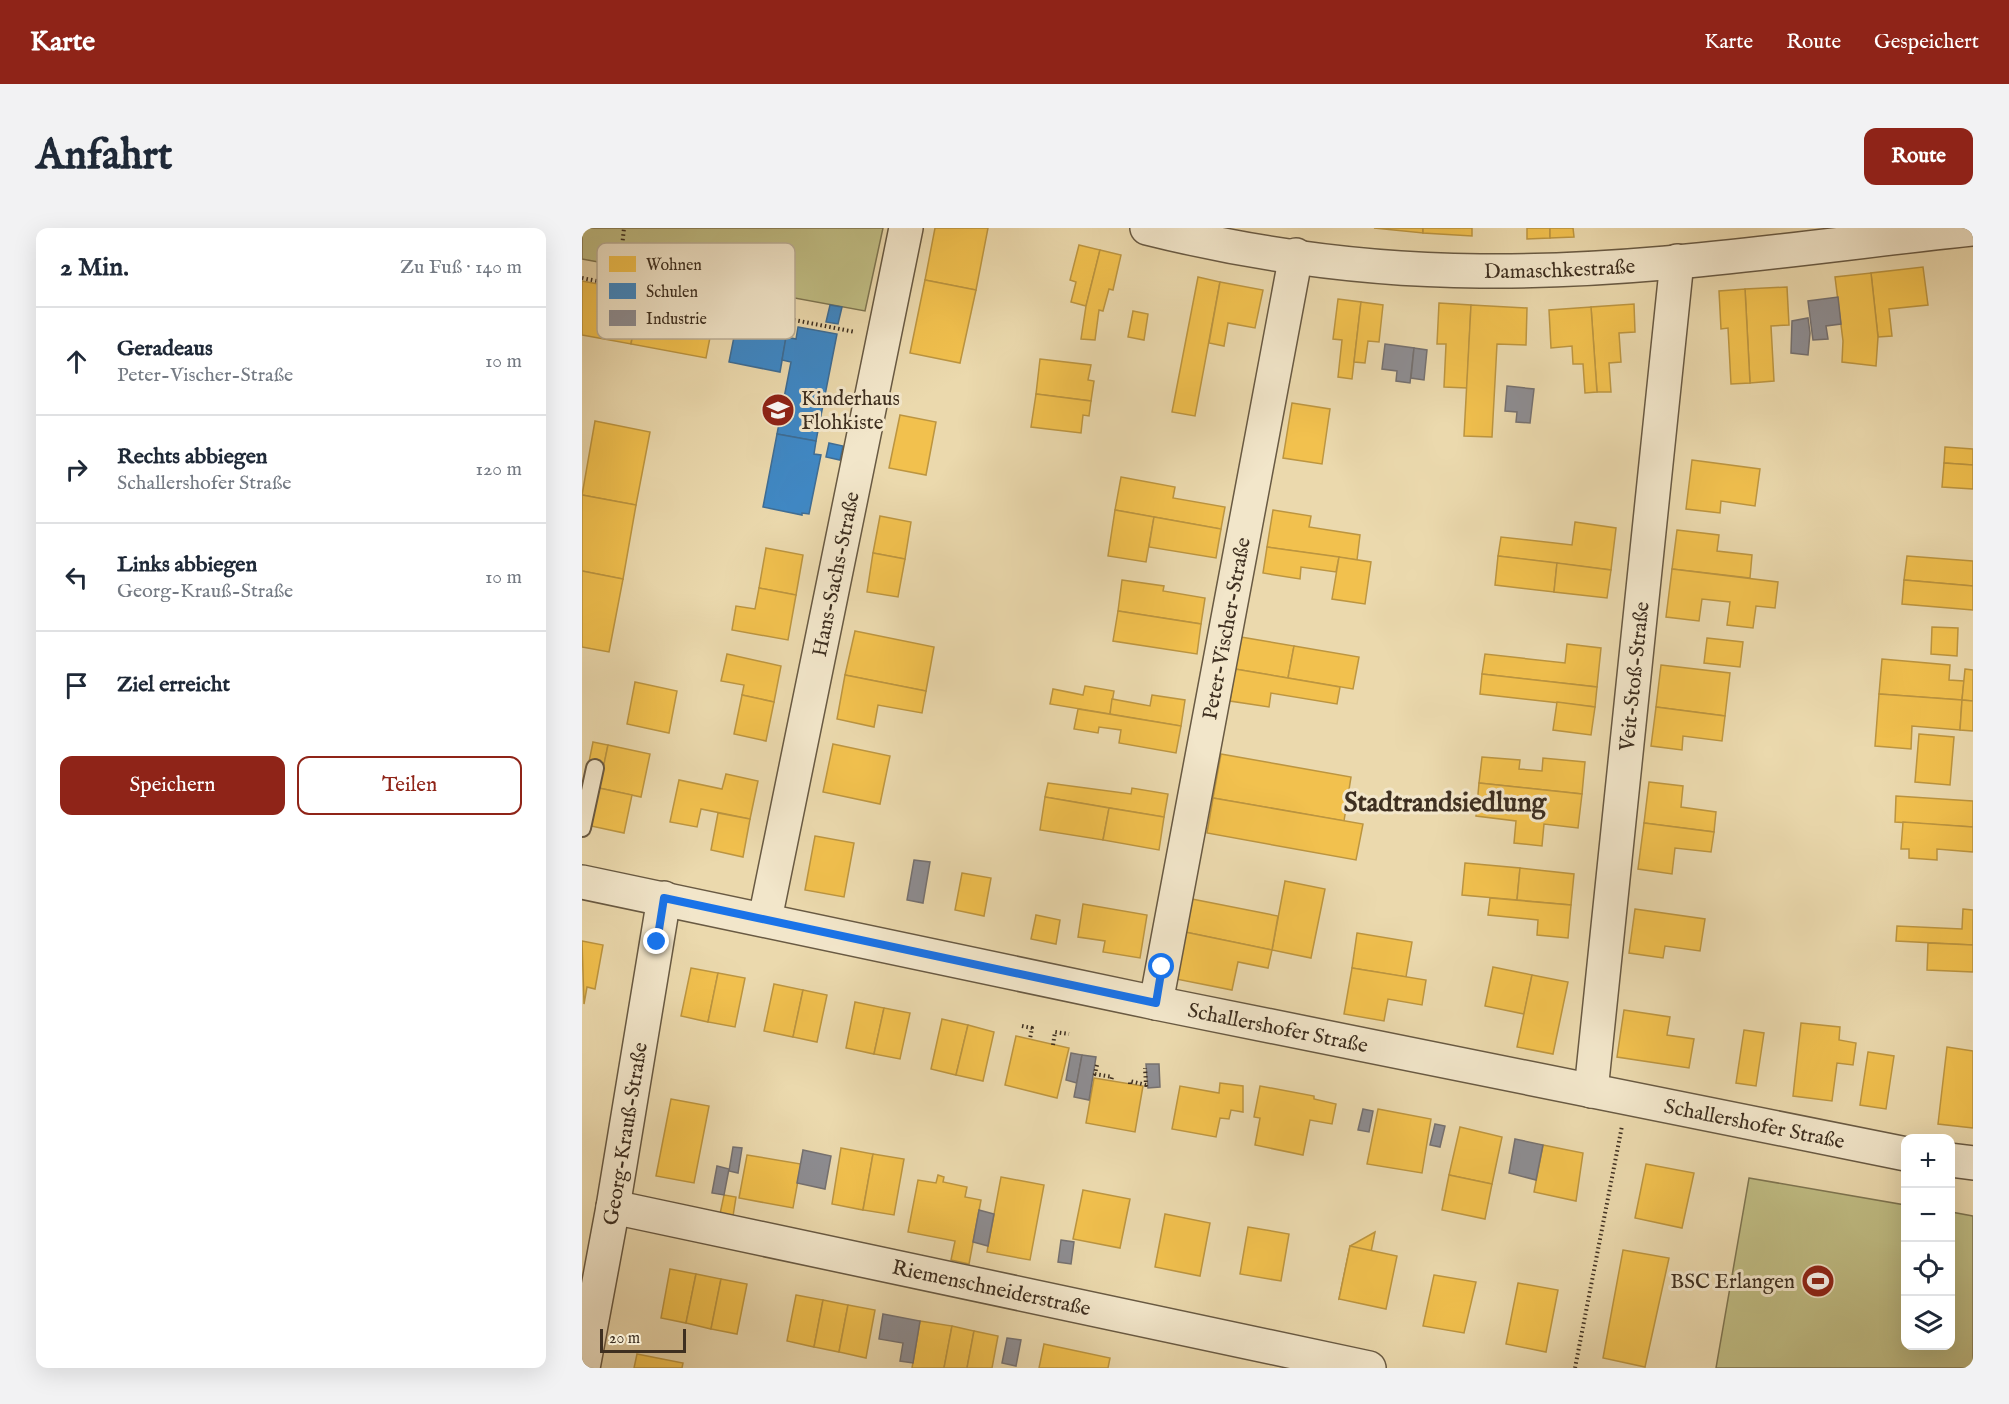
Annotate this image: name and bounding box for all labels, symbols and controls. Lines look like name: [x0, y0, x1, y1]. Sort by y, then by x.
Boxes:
text: Karte: [30, 25, 95, 60]
text: Karte: [1704, 29, 1753, 56]
text: Route: [1786, 29, 1841, 56]
text: Gespeichert: [1874, 29, 1979, 56]
button: Route: [1864, 128, 1973, 185]
text: Anfahrt: [36, 130, 172, 183]
legend: [597, 243, 795, 339]
text: 2 Min.: [60, 251, 129, 284]
street label: Damaschkestraße: [1484, 253, 1637, 286]
text: Zu Fuß · 140 m: [400, 255, 522, 280]
text: Wohnen: [646, 256, 702, 276]
text: Schulen: [646, 283, 698, 303]
text: Industrie: [646, 310, 707, 330]
text: Geradeaus: [117, 335, 213, 363]
icon: ahead: [60, 345, 93, 378]
text: 10 m: [485, 349, 522, 374]
text: Peter-Vischer-Straße: [117, 363, 293, 388]
place label: Kinderhaus Flohkiste: [801, 386, 900, 437]
school or university icon: Kinderhaus Flohkiste: [760, 392, 796, 428]
text: Rechts abbiegen: [117, 443, 267, 471]
icon: right: [60, 453, 93, 486]
text: 120 m: [476, 457, 522, 482]
text: Schallershofer Straße: [117, 471, 292, 496]
street label: Hans-Sachs-Straße: [807, 489, 867, 659]
street label: Peter-Vischer-Straße: [1197, 535, 1258, 722]
text: Links abbiegen: [117, 551, 257, 579]
icon: left: [60, 561, 93, 594]
text: 10 m: [485, 565, 522, 590]
text: Georg-Krauß-Straße: [117, 579, 293, 604]
street label: Veit-Stoß-Straße: [1614, 600, 1657, 753]
icon: arrive: [60, 669, 93, 702]
text: Ziel erreicht: [117, 671, 230, 699]
button: Speichern: [60, 756, 285, 815]
button: Teilen: [297, 756, 522, 815]
district label: Stadtrandsiedlung: [1344, 787, 1548, 821]
route end: [643, 928, 669, 954]
route start: [1148, 953, 1174, 979]
street label: Schallershofer Straße: [1185, 998, 1371, 1060]
street label: Georg-Krauß-Straße: [598, 1040, 655, 1228]
street label: Schallershofer Straße: [1662, 1094, 1847, 1156]
map controls: [1901, 1134, 1955, 1350]
button: +: [1901, 1134, 1955, 1188]
button: −: [1901, 1188, 1955, 1242]
button: locate: [1901, 1242, 1955, 1296]
street label: Riemenschneiderstraße: [889, 1255, 1093, 1323]
sports icon: BSC Erlangen: [1800, 1263, 1836, 1299]
place label: BSC Erlangen: [1670, 1269, 1795, 1296]
button: layers: [1901, 1296, 1955, 1350]
scale bar: [600, 1326, 686, 1354]
text: 20 m: [609, 1329, 640, 1349]

